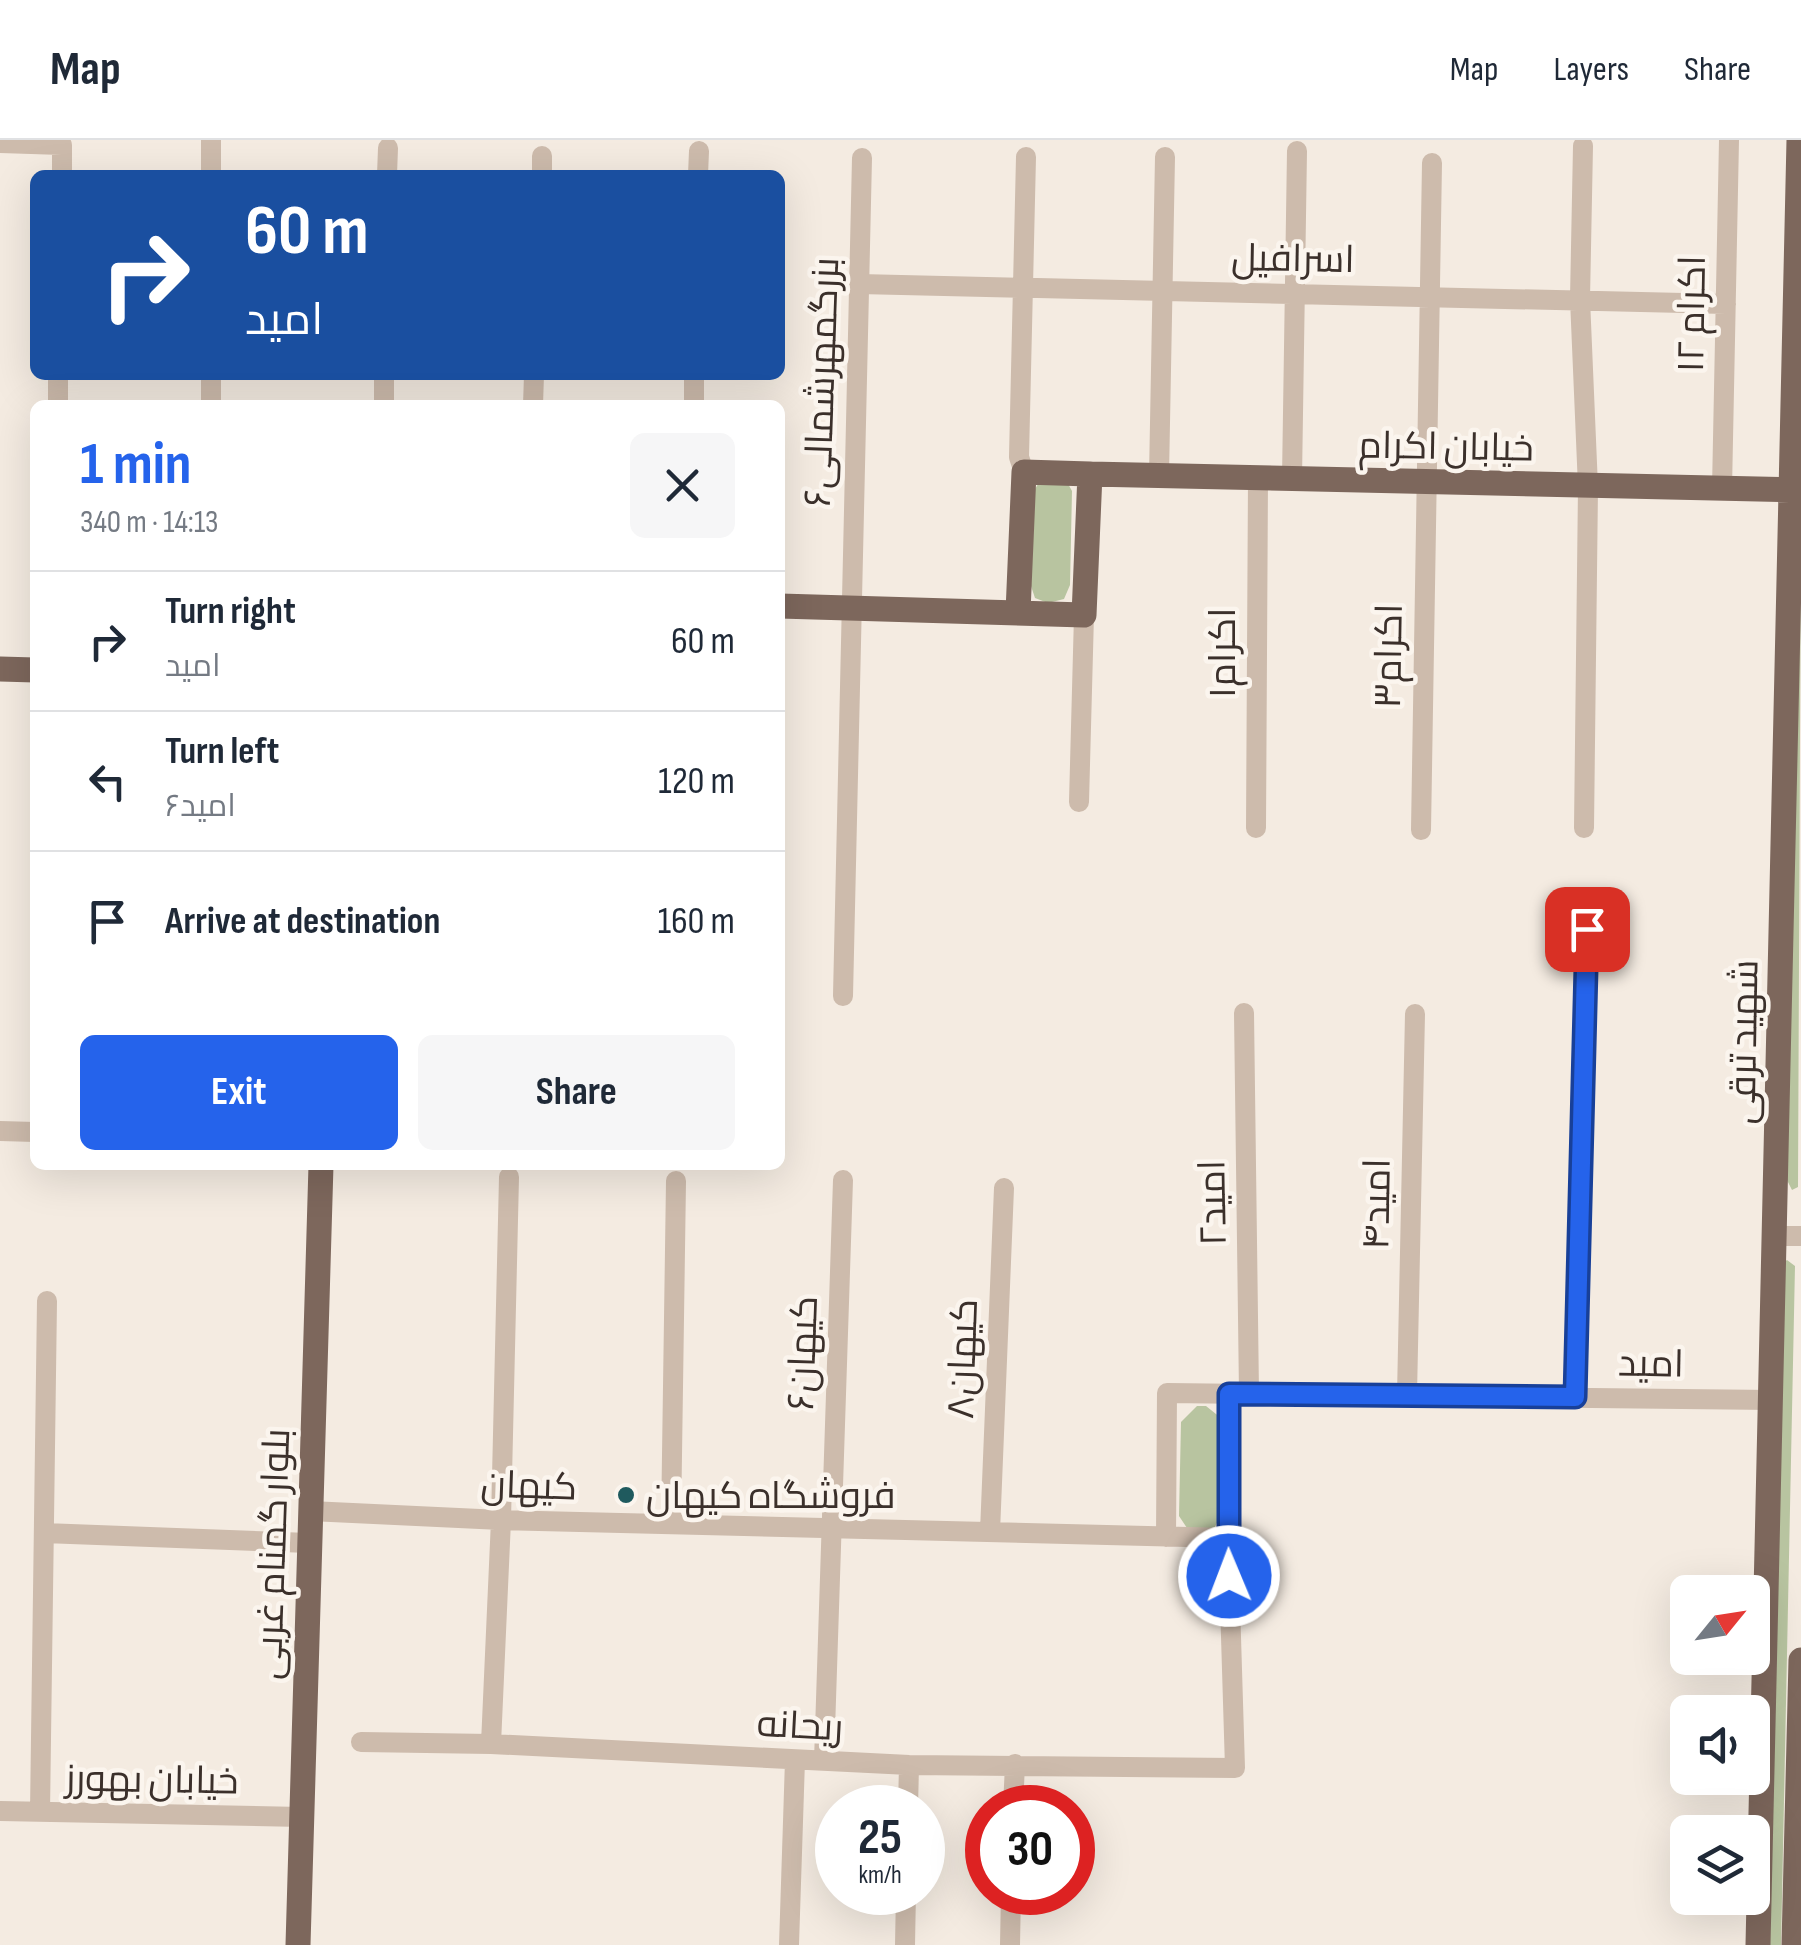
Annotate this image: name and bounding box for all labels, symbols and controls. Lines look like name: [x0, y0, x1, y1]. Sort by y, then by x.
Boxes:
text: Map: [50, 41, 121, 98]
text: Map: [1450, 48, 1498, 91]
text: Layers: [1553, 48, 1629, 91]
text: Share: [1684, 48, 1751, 91]
text: 60 m: [245, 190, 369, 274]
icon: right: [80, 210, 210, 340]
street label: اسرافیل: [1231, 236, 1355, 283]
street label: اکرام ۱۲: [1669, 255, 1718, 373]
street label: بزرگمهرشمالی۶: [796, 256, 849, 508]
text: امید: [245, 293, 323, 348]
street label: خیابان اکرام: [1358, 423, 1534, 474]
text: 1 min: [80, 429, 192, 501]
button: close: [630, 433, 735, 538]
text: 340 m · 14:13: [80, 503, 219, 542]
text: Turn right: [165, 589, 296, 634]
street label: اکرام۳: [1366, 603, 1415, 709]
street label: اکرام۱: [1201, 607, 1248, 699]
icon: right: [80, 614, 135, 669]
text: 60 m: [671, 619, 735, 664]
text: امید: [165, 647, 221, 686]
text: Turn left: [165, 729, 279, 774]
icon: left: [80, 754, 135, 809]
text: 120 m: [658, 759, 735, 804]
text: امید۶: [165, 787, 236, 826]
pin: [1545, 887, 1630, 972]
icon: arrive: [80, 894, 135, 949]
text: Arrive at destination: [165, 899, 440, 944]
text: 160 m: [658, 899, 735, 944]
icon: arrive: [1560, 902, 1615, 957]
street label: شهید ترقی: [1721, 959, 1768, 1125]
button: Exit: [80, 1035, 398, 1150]
button: Share: [418, 1035, 735, 1150]
street label: امید۴: [1354, 1158, 1401, 1250]
street label: امید۲: [1190, 1160, 1237, 1246]
street label: کیهان۶: [779, 1295, 828, 1411]
street label: کیهان۸: [939, 1298, 988, 1420]
street label: امید: [1618, 1341, 1684, 1388]
street label: بلوار گمنام غربی: [247, 1428, 302, 1680]
street label: کیهان: [480, 1462, 578, 1511]
place label: فروشگاه کیهان: [646, 1474, 895, 1519]
marker: فروشگاه کیهان: [615, 1484, 637, 1506]
position arrow: [1177, 1524, 1281, 1628]
north arrow: [1670, 1575, 1770, 1675]
map controls: [1670, 1575, 1770, 1915]
button: sound: [1670, 1695, 1770, 1795]
street label: ریحانه: [756, 1702, 844, 1751]
street label: خیابان بهورز: [63, 1756, 239, 1805]
speed limit sign: 30: [965, 1785, 1095, 1915]
text: 25: [858, 1808, 902, 1868]
button: layers: [1670, 1815, 1770, 1915]
text: km/h: [858, 1860, 902, 1891]

